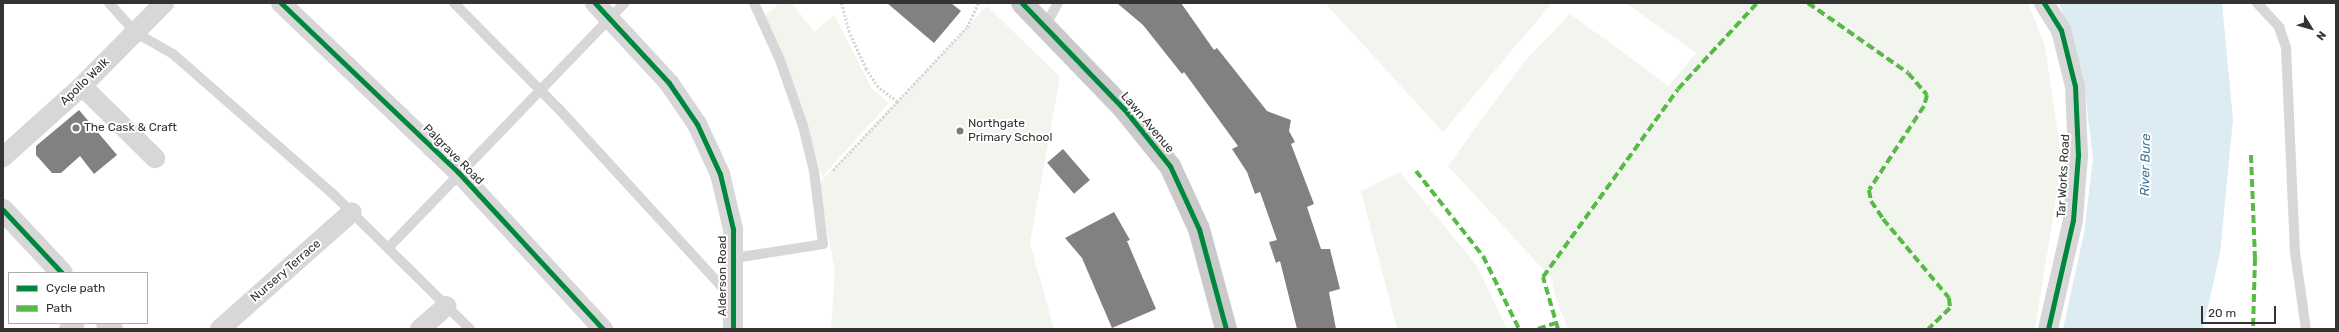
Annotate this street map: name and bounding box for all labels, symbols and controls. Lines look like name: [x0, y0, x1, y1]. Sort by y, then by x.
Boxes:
north arrow: [2291, 8, 2331, 48]
text: N: [2313, 28, 2329, 43]
street label: Apollo Walk: [57, 55, 113, 109]
street label: Lawn Avenue: [1117, 90, 1177, 156]
place label: Northgate Primary School: [968, 117, 1053, 145]
place label: The Cask & Craft: [84, 121, 177, 135]
street label: Palgrave Road: [420, 122, 486, 188]
marker: The Cask & Craft: [71, 123, 81, 133]
marker: Northgate Primary School: [955, 126, 965, 136]
water label: River Bure: [2138, 133, 2154, 197]
street label: Tar Works Road: [2055, 134, 2073, 218]
street label: Alderson Road: [716, 235, 730, 317]
street label: Nursery Terrace: [248, 237, 324, 305]
legend: [8, 272, 148, 324]
text: Cycle path: [46, 281, 105, 295]
scale bar: [2203, 298, 2278, 324]
text: Path: [46, 301, 72, 315]
text: 20 m: [2208, 306, 2236, 320]

